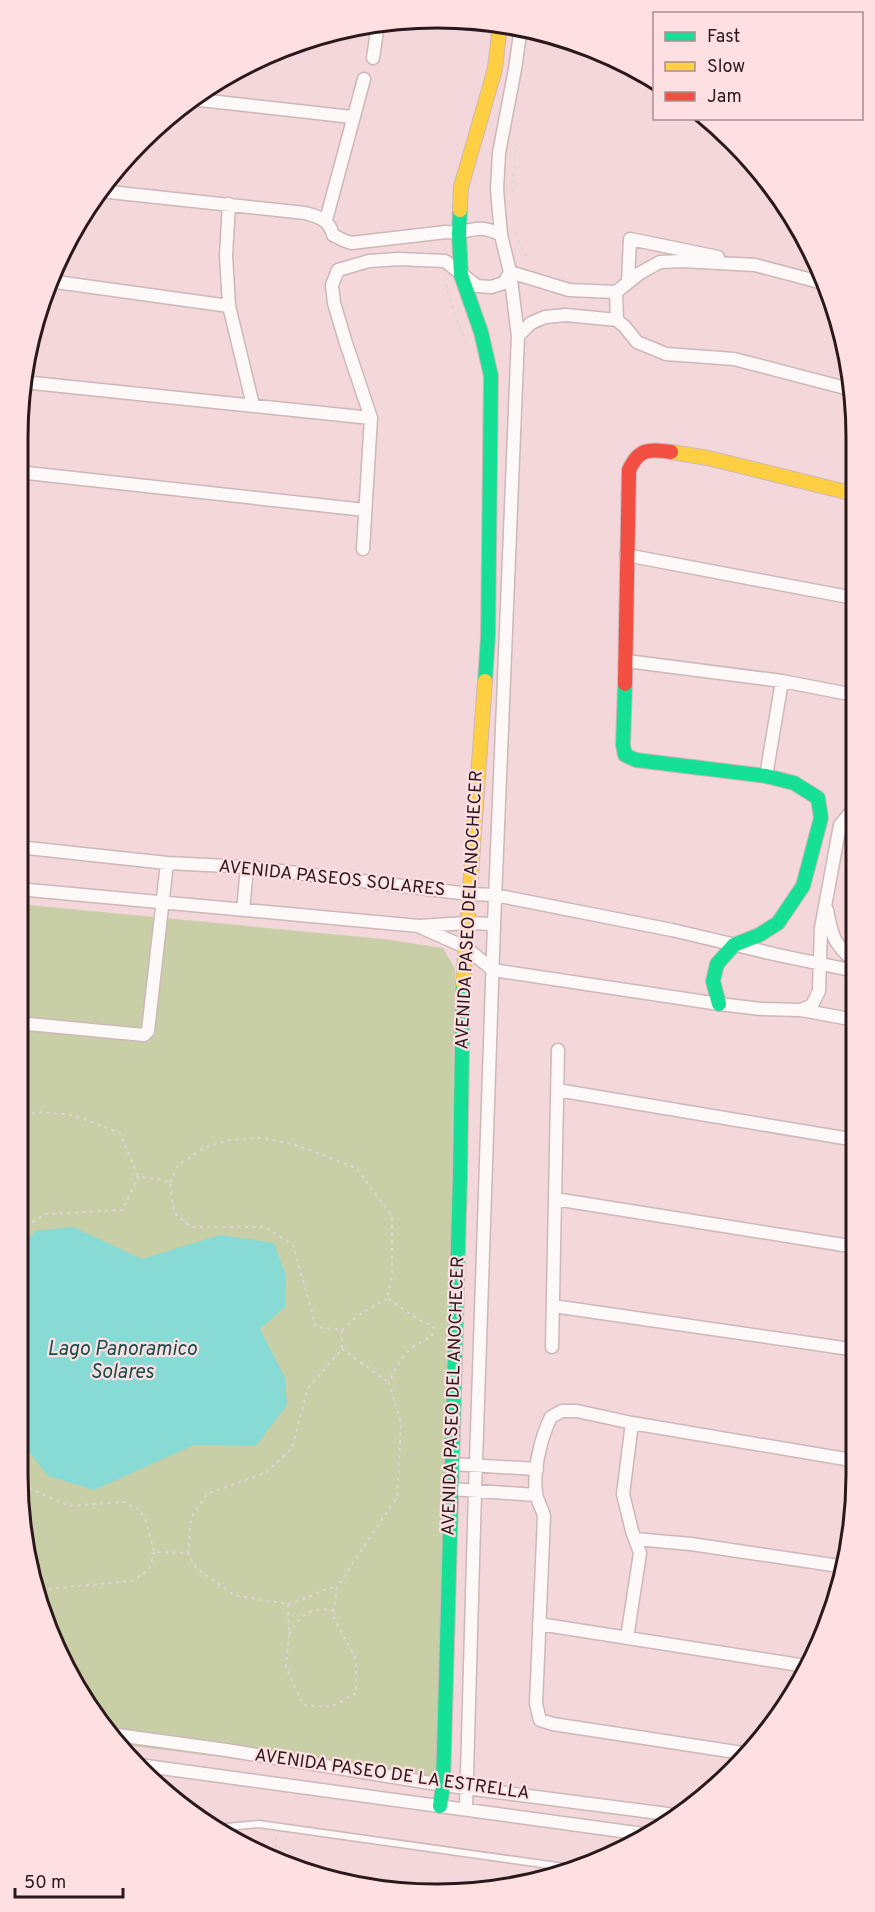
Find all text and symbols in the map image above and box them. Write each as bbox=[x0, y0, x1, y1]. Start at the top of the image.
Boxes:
legend bbox=[653, 12, 863, 120]
text: Fast bbox=[707, 26, 740, 49]
text: Slow bbox=[707, 56, 745, 79]
text: Jam bbox=[707, 86, 742, 109]
street label: AVENIDA PASEO DEL ANOCHECER bbox=[451, 770, 489, 1050]
street label: AVENIDA PASEOS SOLARES bbox=[218, 856, 446, 902]
street label: AVENIDA PASEO DEL ANOCHECER bbox=[438, 1256, 470, 1536]
water label: Lago Panoramico Solares bbox=[47, 1337, 197, 1386]
street label: AVENIDA PASEO DE LA ESTRELLA bbox=[253, 1744, 531, 1806]
scale bar bbox=[15, 1861, 123, 1899]
text: 50 m bbox=[24, 1872, 66, 1895]

